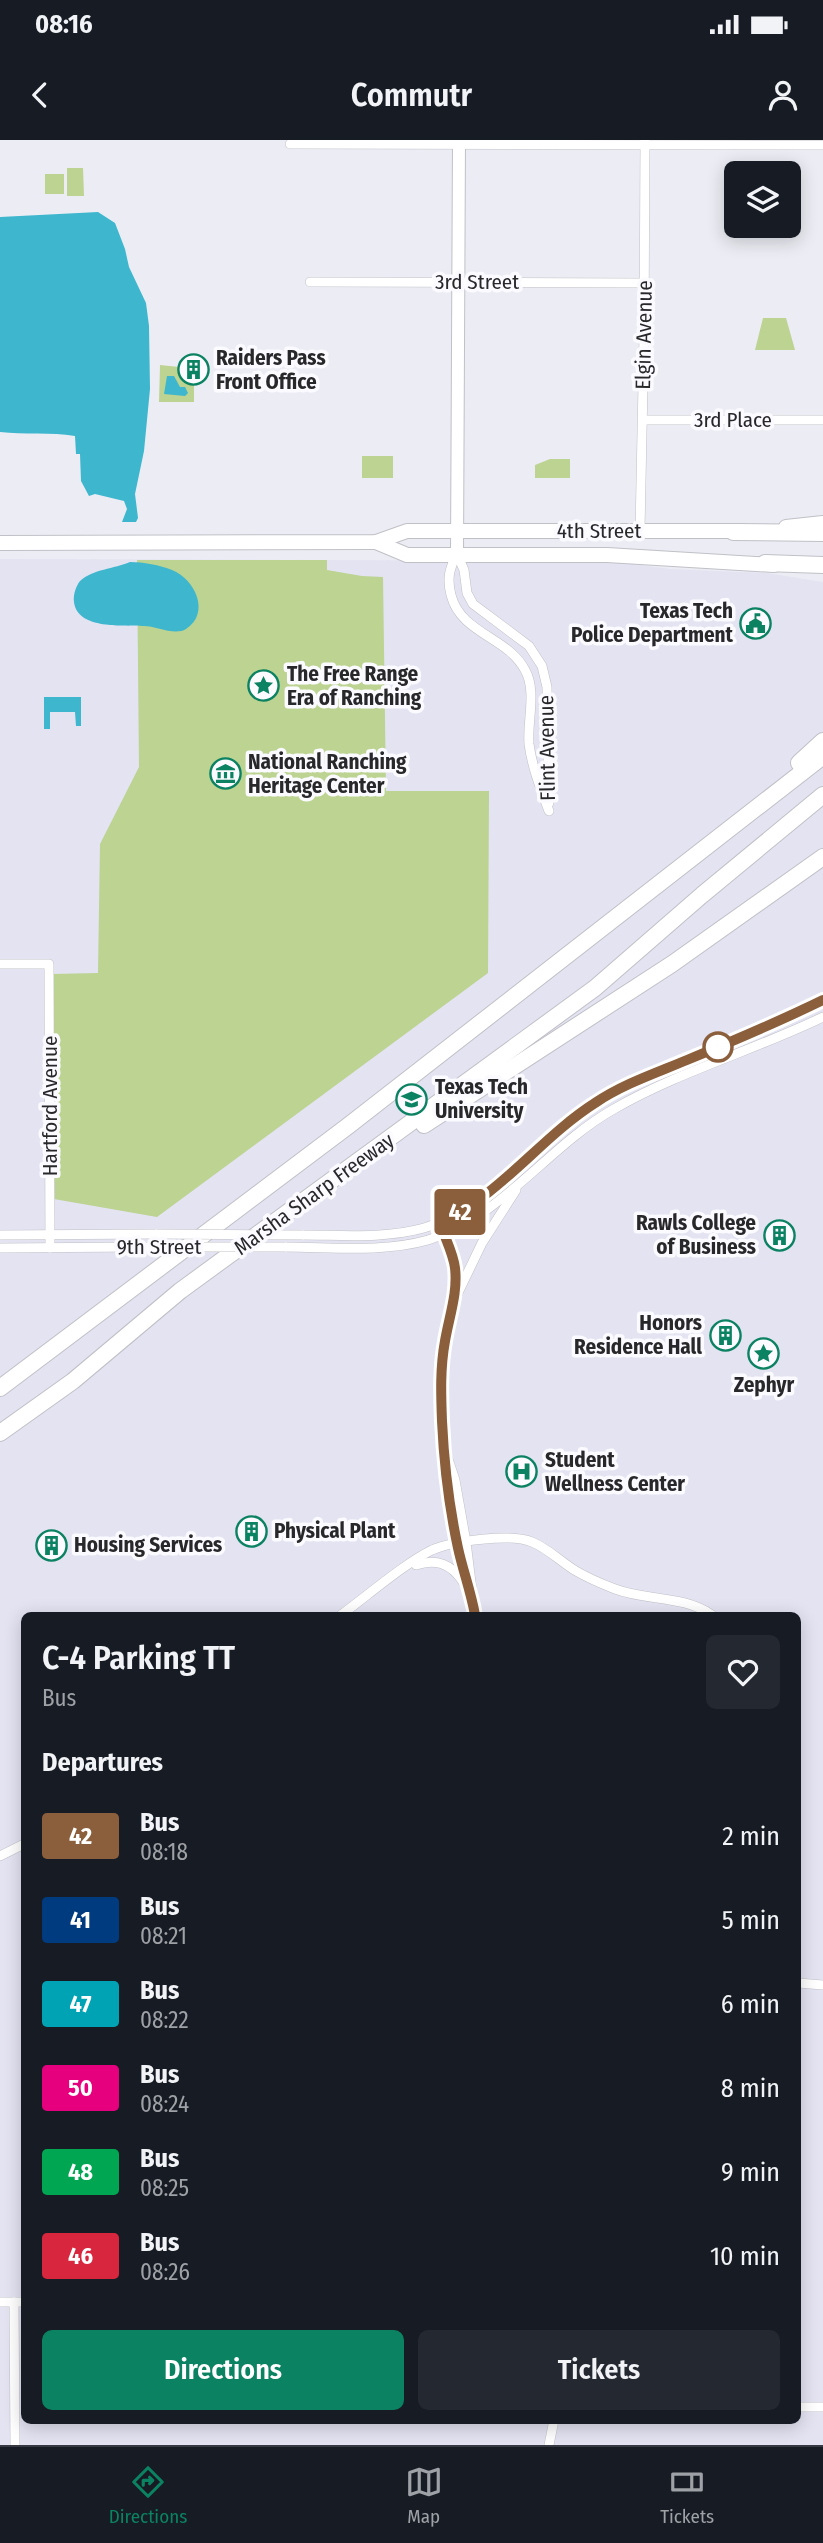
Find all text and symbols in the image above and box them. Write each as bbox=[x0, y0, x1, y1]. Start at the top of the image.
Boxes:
text: 08:16 bbox=[35, 9, 93, 40]
icon: back bbox=[21, 76, 59, 114]
text: Commutr bbox=[351, 76, 472, 114]
icon: person bbox=[764, 76, 802, 114]
map controls bbox=[724, 161, 801, 238]
button: layers bbox=[724, 161, 801, 238]
street label: 3rd Street bbox=[435, 269, 519, 295]
street label: Elgin Avenue bbox=[630, 280, 658, 390]
place label: Raiders Pass Front Office bbox=[216, 345, 326, 395]
building icon: Raiders Pass Front Office bbox=[176, 353, 210, 387]
street label: 3rd Place bbox=[694, 407, 772, 433]
street label: 4th Street bbox=[557, 518, 641, 544]
place label: Texas Tech Police Department bbox=[571, 598, 734, 648]
public building icon: Texas Tech Police Department bbox=[739, 606, 773, 640]
place label: The Free Range Era of Ranching bbox=[287, 661, 422, 711]
place icon: The Free Range Era of Ranching bbox=[247, 669, 281, 703]
street label: Flint Avenue bbox=[533, 695, 561, 801]
place label: National Ranching Heritage Center bbox=[248, 749, 407, 799]
museum icon: National Ranching Heritage Center bbox=[208, 757, 242, 791]
unlabelled marker bbox=[703, 1032, 733, 1062]
street label: Hartford Avenue bbox=[37, 1036, 63, 1176]
place label: Texas Tech University bbox=[435, 1074, 528, 1124]
school or university icon: Texas Tech University bbox=[395, 1082, 429, 1116]
street label: Marsha Sharp Freeway bbox=[229, 1127, 400, 1261]
line badge: 42 bbox=[428, 1189, 491, 1235]
text: 42 bbox=[448, 1198, 472, 1226]
place label: Rawls College of Business bbox=[636, 1210, 756, 1260]
building icon: Rawls College of Business bbox=[762, 1218, 796, 1252]
street label: 9th Street bbox=[117, 1234, 201, 1260]
place label: Honors Residence Hall bbox=[574, 1310, 702, 1360]
building icon: Honors Residence Hall bbox=[708, 1318, 742, 1352]
place icon: Zephyr bbox=[747, 1336, 781, 1370]
place label: Zephyr bbox=[734, 1372, 795, 1398]
place label: Student Wellness Center bbox=[545, 1447, 685, 1497]
hospital icon: Student Wellness Center bbox=[505, 1455, 539, 1489]
building icon: Physical Plant bbox=[234, 1514, 268, 1548]
place label: Physical Plant bbox=[274, 1518, 396, 1544]
building icon: Housing Services bbox=[34, 1528, 68, 1562]
place label: Housing Services bbox=[74, 1532, 222, 1558]
button: heart bbox=[706, 1635, 780, 1709]
text: C-4 Parking TT bbox=[42, 1638, 235, 1678]
text: Bus bbox=[42, 1684, 76, 1712]
text: Departures bbox=[42, 1747, 163, 1778]
text: Bus bbox=[140, 1807, 179, 1838]
text: 2 min bbox=[722, 1821, 780, 1852]
text: 42 bbox=[69, 1822, 92, 1850]
text: 08:18 bbox=[140, 1838, 188, 1866]
text: Bus bbox=[140, 1891, 179, 1922]
text: 5 min bbox=[722, 1905, 780, 1936]
text: 41 bbox=[70, 1906, 91, 1934]
text: 08:21 bbox=[140, 1922, 187, 1950]
text: Bus bbox=[140, 1975, 179, 2006]
text: 6 min bbox=[721, 1989, 780, 2020]
text: 47 bbox=[69, 1990, 92, 2018]
text: 08:22 bbox=[140, 2006, 189, 2034]
text: Bus bbox=[140, 2059, 179, 2090]
text: 8 min bbox=[721, 2073, 780, 2104]
text: 50 bbox=[68, 2074, 93, 2102]
text: 08:24 bbox=[140, 2090, 189, 2118]
text: Bus bbox=[140, 2143, 179, 2174]
text: 9 min bbox=[721, 2157, 780, 2188]
text: 48 bbox=[68, 2158, 93, 2186]
text: 08:25 bbox=[140, 2174, 189, 2202]
text: Bus bbox=[140, 2227, 179, 2258]
text: 10 min bbox=[710, 2241, 780, 2272]
text: 46 bbox=[68, 2242, 93, 2270]
text: 08:26 bbox=[140, 2258, 190, 2286]
button: Directions bbox=[42, 2330, 404, 2410]
button: Tickets bbox=[418, 2330, 780, 2410]
tab: Directions bbox=[109, 2463, 187, 2528]
tab: Map bbox=[405, 2463, 443, 2528]
tab: Tickets bbox=[660, 2463, 714, 2528]

